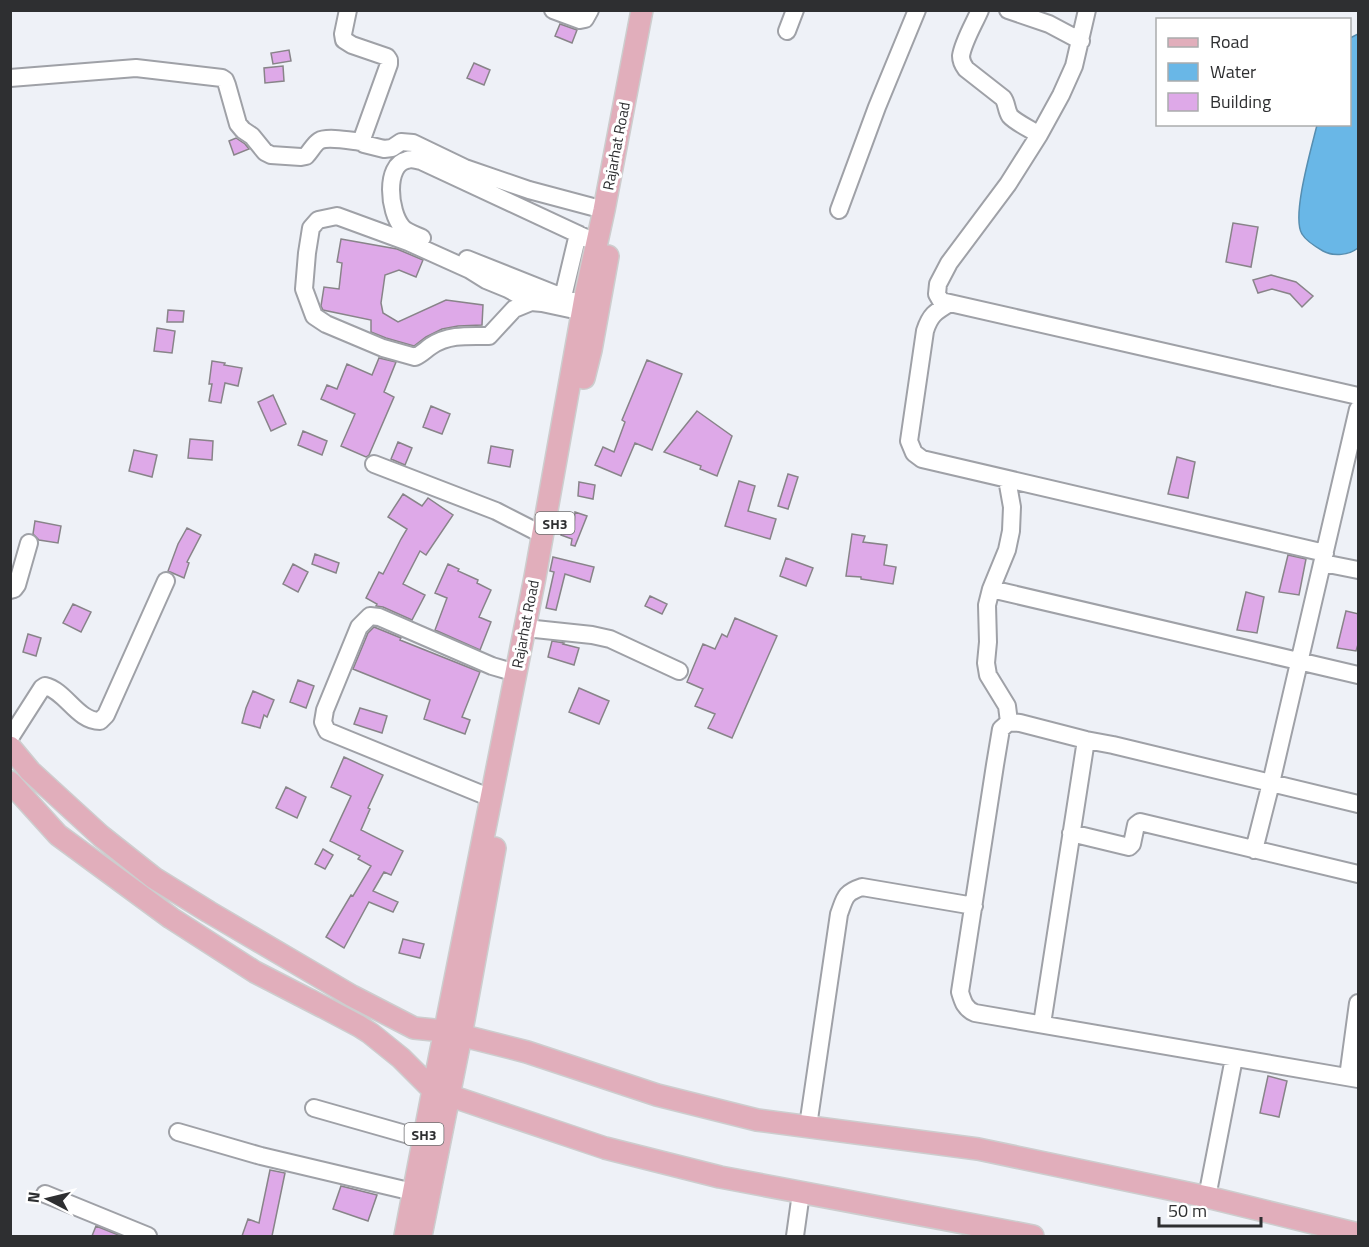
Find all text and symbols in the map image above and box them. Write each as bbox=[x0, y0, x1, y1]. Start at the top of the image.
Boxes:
legend bbox=[1156, 18, 1351, 126]
text: Road bbox=[1210, 28, 1249, 55]
text: Water bbox=[1210, 58, 1256, 85]
text: Building bbox=[1210, 88, 1271, 115]
street label: Rajarhat Road bbox=[596, 100, 636, 192]
road number: SH3 bbox=[536, 512, 574, 534]
street label: Rajarhat Road bbox=[505, 578, 545, 670]
road number: SH3 bbox=[404, 1123, 444, 1145]
north arrow bbox=[18, 1169, 78, 1229]
text: N bbox=[21, 1190, 46, 1204]
scale bar bbox=[1159, 1190, 1261, 1228]
text: 50 m bbox=[1168, 1197, 1207, 1224]

